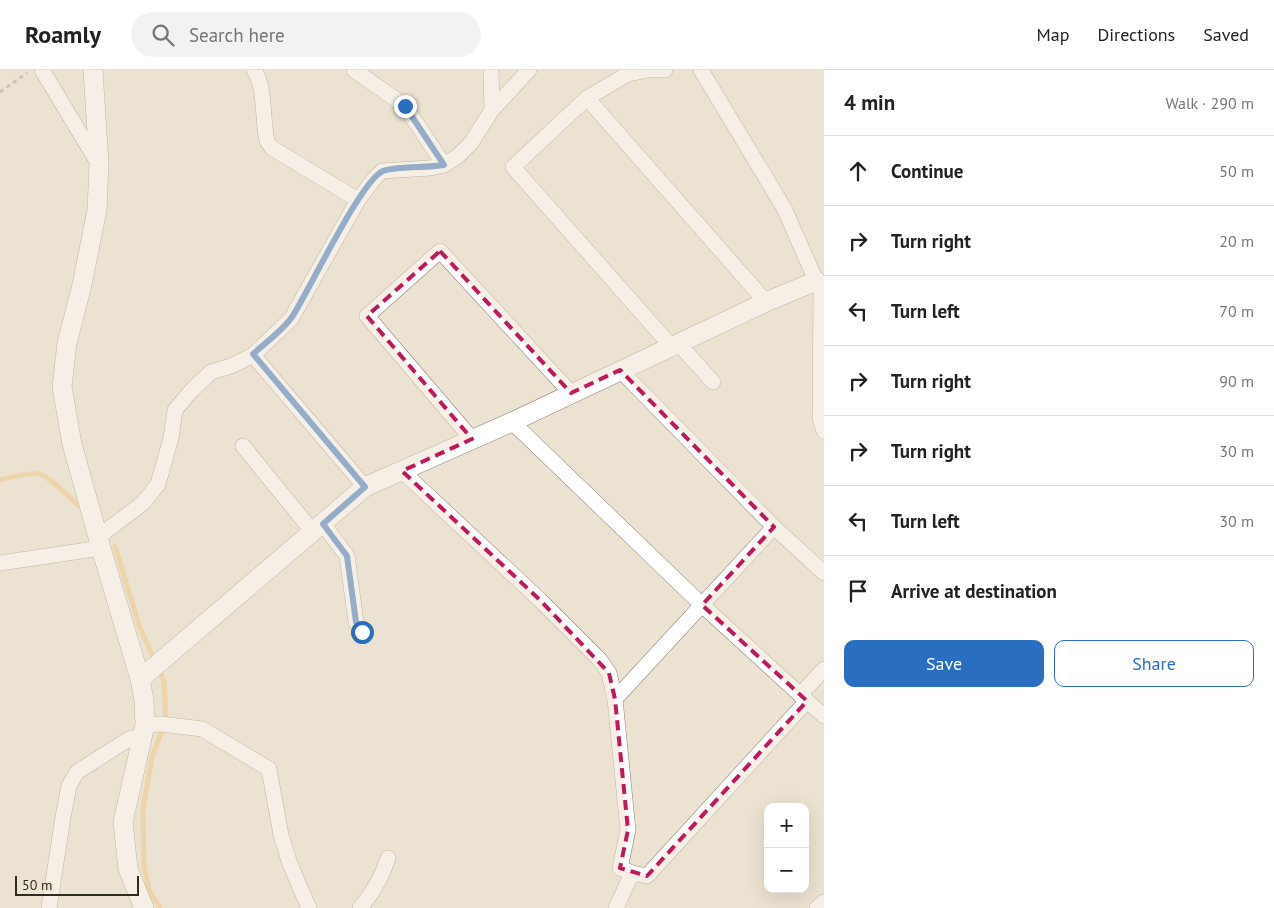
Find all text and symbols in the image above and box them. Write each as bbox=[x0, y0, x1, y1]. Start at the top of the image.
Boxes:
search box bbox=[131, 12, 481, 57]
text: Roamly bbox=[25, 19, 101, 50]
icon: search bbox=[149, 21, 177, 49]
text: Search here bbox=[189, 23, 285, 47]
text: Map bbox=[1037, 23, 1069, 46]
text: Directions bbox=[1097, 23, 1175, 46]
text: Saved bbox=[1203, 23, 1249, 46]
text: 4 min bbox=[844, 89, 895, 116]
text: Walk · 290 m bbox=[1165, 93, 1254, 113]
route end bbox=[394, 95, 417, 118]
icon: ahead bbox=[844, 157, 872, 185]
text: Continue bbox=[891, 159, 963, 183]
text: 50 m bbox=[1219, 161, 1254, 181]
icon: right bbox=[844, 227, 872, 255]
text: Turn right bbox=[891, 229, 971, 253]
text: 20 m bbox=[1219, 231, 1254, 251]
icon: left bbox=[844, 297, 872, 325]
text: Turn left bbox=[891, 299, 960, 323]
text: 70 m bbox=[1219, 301, 1254, 321]
icon: right bbox=[844, 367, 872, 395]
text: Turn right bbox=[891, 369, 971, 393]
text: 90 m bbox=[1219, 371, 1254, 391]
icon: right bbox=[844, 437, 872, 465]
text: Turn right bbox=[891, 439, 971, 463]
text: 30 m bbox=[1219, 441, 1254, 461]
icon: left bbox=[844, 507, 872, 535]
text: Turn left bbox=[891, 509, 960, 533]
text: 30 m bbox=[1219, 511, 1254, 531]
icon: arrive bbox=[844, 577, 872, 605]
text: Arrive at destination bbox=[891, 579, 1057, 603]
route start bbox=[351, 621, 374, 644]
button: Save bbox=[844, 640, 1044, 687]
button: Share bbox=[1054, 640, 1254, 687]
map controls bbox=[764, 803, 809, 893]
button: + bbox=[764, 803, 809, 848]
button: − bbox=[764, 848, 809, 893]
scale bar bbox=[15, 873, 139, 896]
text: 50 m bbox=[22, 876, 52, 894]

